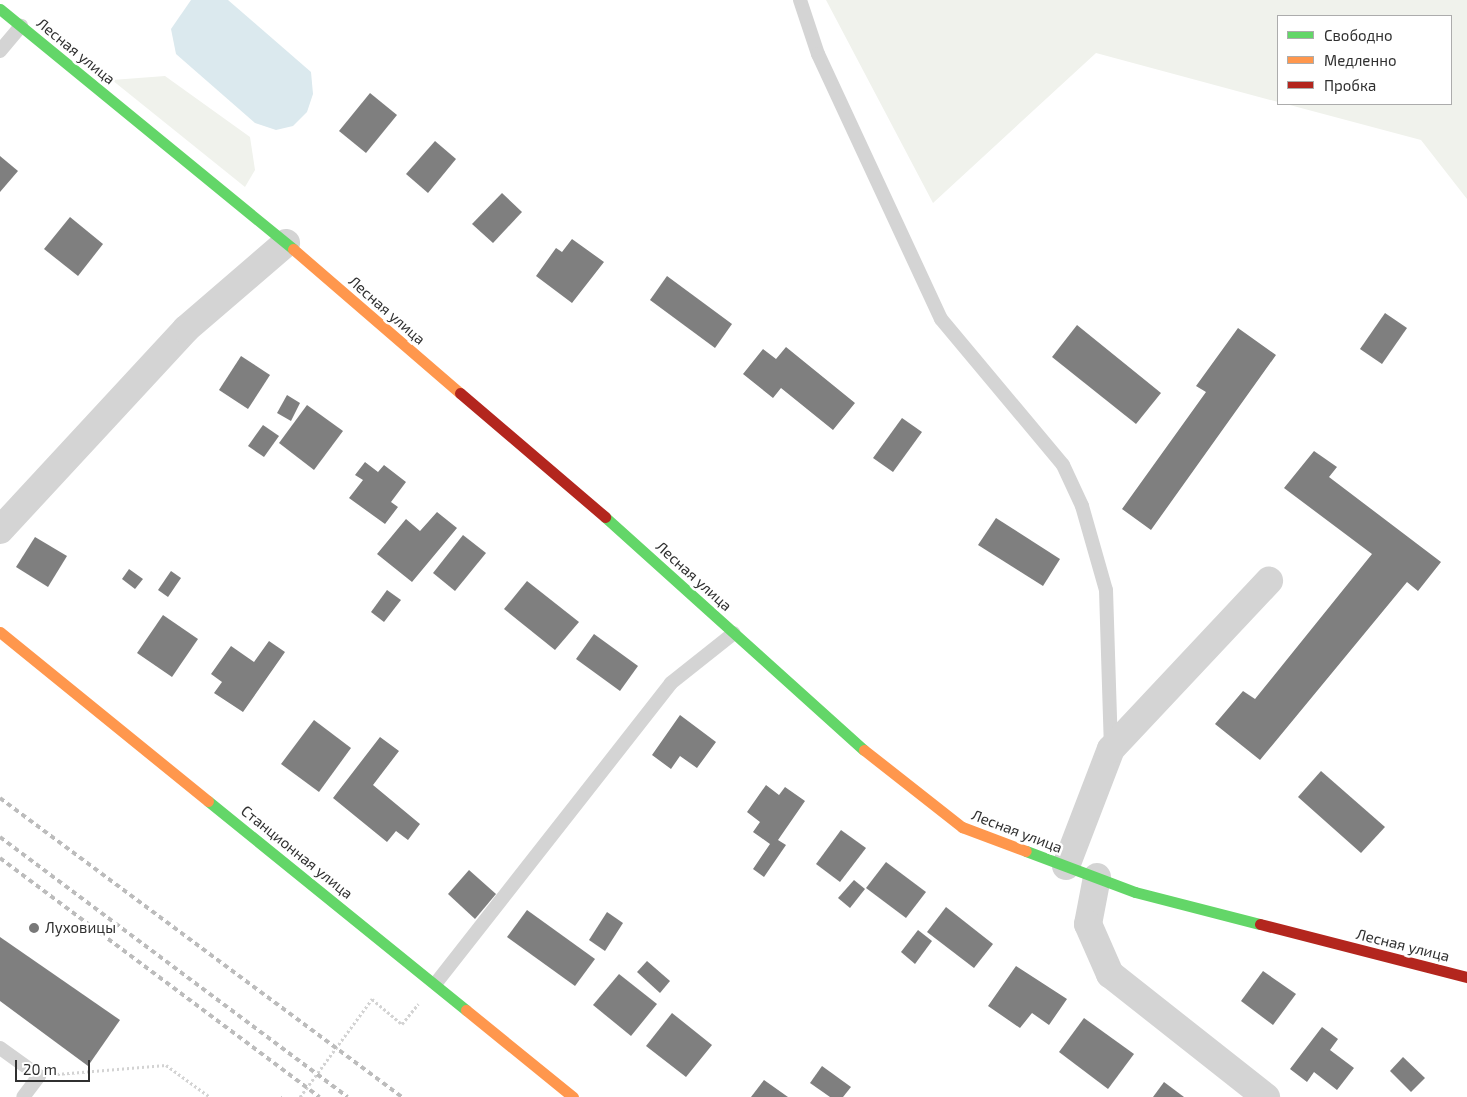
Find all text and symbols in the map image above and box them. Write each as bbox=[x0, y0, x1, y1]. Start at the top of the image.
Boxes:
street label: Лесная улица bbox=[33, 14, 119, 88]
legend bbox=[1277, 15, 1452, 105]
text: Свободно bbox=[1324, 26, 1393, 44]
text: Медленно bbox=[1324, 51, 1397, 69]
text: Пробка bbox=[1324, 76, 1376, 94]
street label: Лесная улица bbox=[345, 272, 429, 348]
street label: Лесная улица bbox=[652, 537, 736, 615]
street label: Станционная улица bbox=[238, 801, 356, 903]
street label: Лесная улица bbox=[969, 805, 1065, 857]
place label: Луховицы bbox=[45, 919, 116, 937]
marker: Луховицы bbox=[27, 921, 41, 935]
street label: Лесная улица bbox=[1354, 925, 1452, 965]
scale bar bbox=[18, 1050, 92, 1082]
text: 20 m bbox=[23, 1060, 57, 1078]

